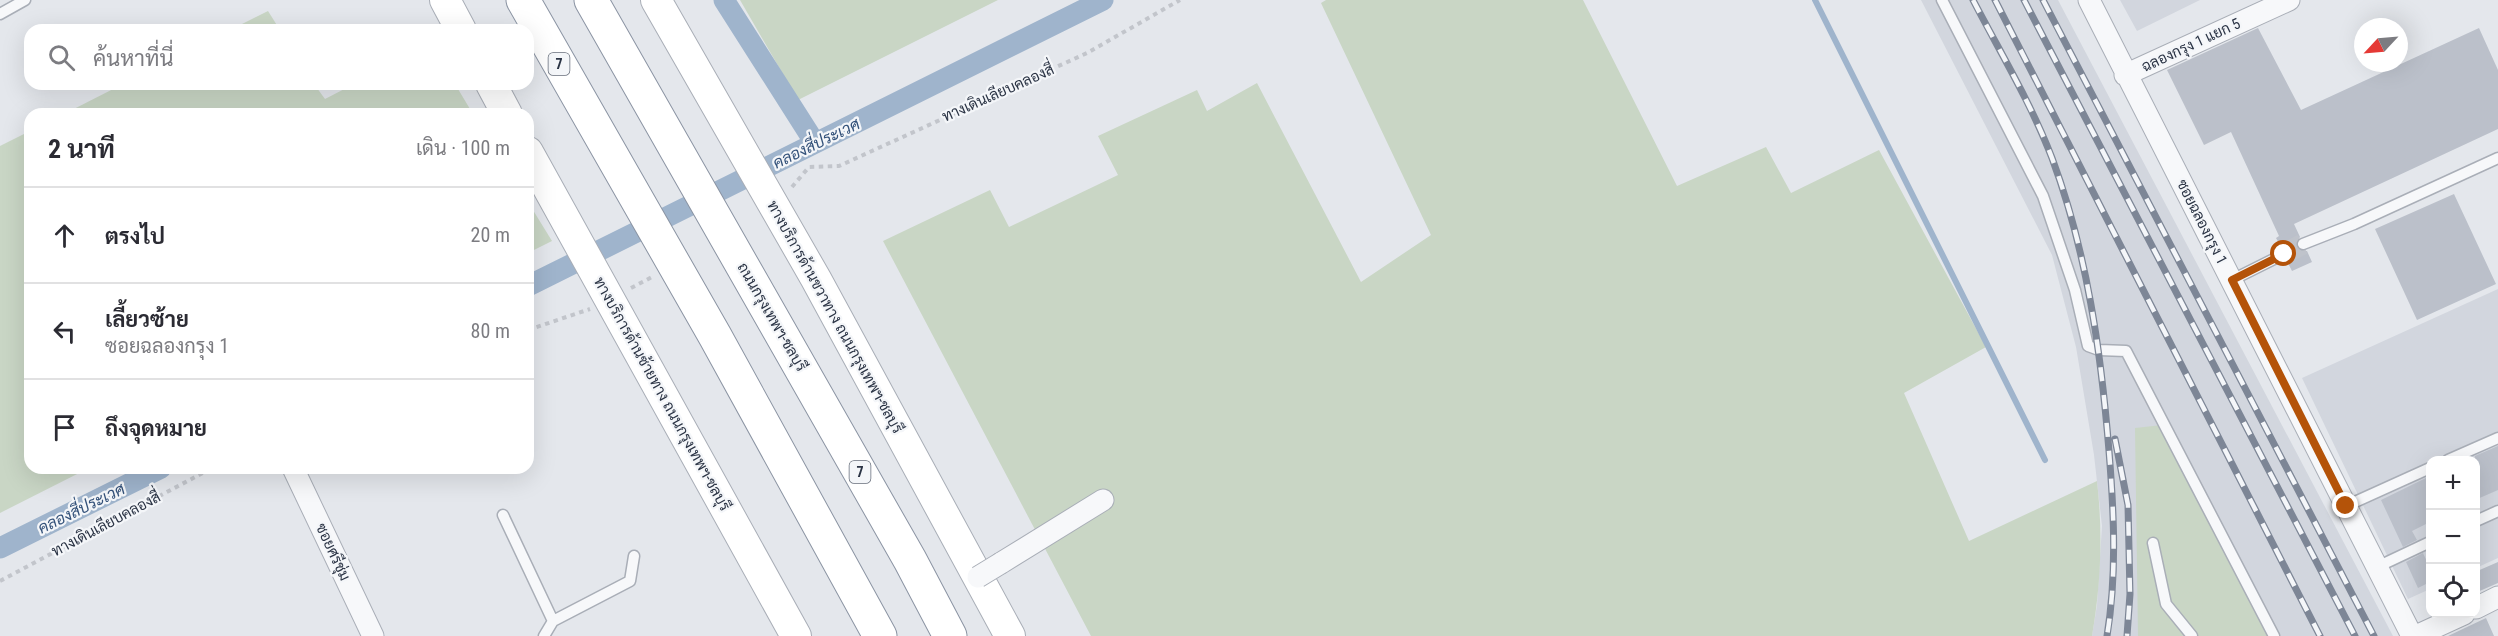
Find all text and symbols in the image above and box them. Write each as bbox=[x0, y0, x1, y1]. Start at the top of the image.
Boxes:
street label: ฉลองกรุง 1 แยก 5 bbox=[2139, 14, 2244, 78]
north arrow bbox=[2354, 18, 2408, 72]
search box bbox=[24, 24, 534, 90]
icon: search bbox=[45, 41, 78, 74]
text: ค้นหาที่นี่ bbox=[93, 46, 173, 71]
road number: 7 bbox=[548, 53, 570, 75]
street label: ทางเดินเลียบคลองสี่ bbox=[937, 55, 1057, 126]
water label: คลองสี่ประเวศ bbox=[767, 110, 863, 173]
text: 2 นาที bbox=[48, 134, 115, 164]
text: เดิน · 100 m bbox=[416, 136, 510, 160]
street label: ซอยฉลองกรุง 1 bbox=[2171, 176, 2231, 268]
street label: ทางบริการด้านขวาทาง ถนนกรุงเทพฯ-ชลบุรี bbox=[762, 197, 908, 438]
icon: ahead bbox=[48, 219, 81, 252]
text: 20 m bbox=[471, 223, 510, 247]
text: ตรงไป bbox=[105, 224, 165, 249]
route start bbox=[2270, 240, 2296, 266]
street label: ถนนกรุงเทพฯ-ชลบุรี bbox=[732, 259, 811, 376]
street label: ทางบริการด้านซ้ายทาง ถนนกรุงเทพฯ-ชลบุรี bbox=[588, 273, 735, 515]
text: เลี้ยวซ้าย bbox=[105, 307, 189, 332]
icon: left bbox=[48, 315, 81, 348]
text: 80 m bbox=[471, 319, 510, 343]
text: ซอยฉลองกรุง 1 bbox=[105, 334, 229, 358]
icon: arrive bbox=[48, 411, 81, 444]
text: ถึงจุดหมาย bbox=[105, 416, 207, 441]
map controls bbox=[2426, 456, 2480, 618]
button: + bbox=[2426, 456, 2480, 510]
road number: 7 bbox=[850, 461, 870, 483]
water label: คลองสี่ประเวศ bbox=[32, 475, 128, 538]
street label: ทางเดินเลียบคลองสี่ bbox=[46, 482, 164, 560]
route end bbox=[2332, 492, 2358, 518]
button: − bbox=[2426, 510, 2480, 564]
street label: ซอยศรีชุ่ม bbox=[310, 520, 355, 584]
button: locate bbox=[2426, 564, 2480, 618]

